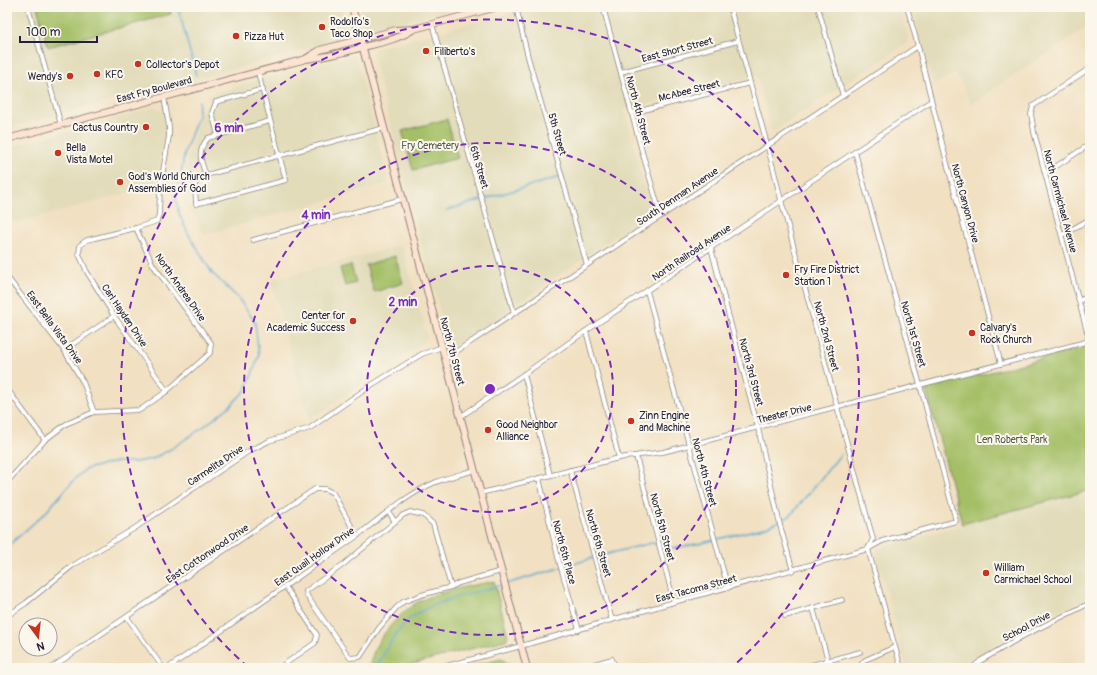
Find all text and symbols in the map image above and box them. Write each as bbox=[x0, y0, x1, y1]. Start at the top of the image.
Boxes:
place label: Rodolfo's Taco Shop bbox=[330, 16, 373, 40]
scale bar bbox=[20, 18, 97, 44]
marker: Rodolfo's Taco Shop bbox=[317, 22, 327, 32]
text: 100 m bbox=[26, 25, 61, 40]
marker: Pizza Hut bbox=[231, 31, 241, 41]
place label: Pizza Hut bbox=[244, 31, 285, 43]
street label: East Short Street bbox=[640, 34, 715, 65]
marker: Filiberto's bbox=[421, 46, 431, 56]
place label: Filiberto's bbox=[434, 46, 476, 58]
marker: Collector's Depot bbox=[133, 59, 143, 69]
place label: Collector's Depot bbox=[146, 59, 220, 71]
marker: KFC bbox=[92, 69, 102, 79]
place label: KFC bbox=[105, 69, 123, 81]
place label: Wendy's bbox=[28, 71, 63, 83]
marker: Wendy's bbox=[65, 71, 75, 81]
street label: East Fry Boulevard bbox=[115, 74, 193, 106]
street label: North 4th Street bbox=[623, 75, 653, 147]
street label: McAbee Street bbox=[657, 77, 722, 104]
street label: 5th Street bbox=[545, 112, 569, 158]
text: 6 min bbox=[214, 121, 244, 136]
place label: Cactus Country bbox=[72, 122, 139, 134]
marker: Cactus Country bbox=[141, 122, 151, 132]
park label: Fry Cemetery bbox=[401, 140, 460, 152]
place label: Bella Vista Motel bbox=[66, 142, 113, 166]
street label: 6th Street bbox=[467, 145, 491, 191]
marker: Bella Vista Motel bbox=[53, 148, 63, 158]
street label: North Carmichael Avenue bbox=[1040, 148, 1080, 254]
street label: North Canyon Drive bbox=[949, 162, 981, 244]
street label: South Denman Avenue bbox=[635, 165, 721, 229]
place label: God's World Church Assemblies of God bbox=[128, 171, 210, 195]
marker: God's World Church Assemblies of God bbox=[115, 177, 125, 187]
text: 4 min bbox=[300, 208, 331, 223]
street label: North Railroad Avenue bbox=[650, 222, 733, 284]
street label: North Andrea Drive bbox=[152, 251, 208, 324]
place label: Fry Fire District Station 1 bbox=[794, 264, 860, 288]
marker: Fry Fire District Station 1 bbox=[781, 270, 791, 280]
street label: Carl Hayden Drive bbox=[99, 282, 150, 349]
street label: East Bella Vista Drive bbox=[24, 289, 85, 366]
text: 2 min bbox=[389, 295, 418, 310]
street label: North 2nd Street bbox=[811, 300, 841, 374]
street label: North 1st Street bbox=[898, 300, 928, 370]
place label: Center for Academic Success bbox=[266, 310, 346, 334]
marker: Center for Academic Success bbox=[348, 316, 358, 326]
street label: North 7th Street bbox=[437, 316, 467, 388]
place label: Calvary's Rock Church bbox=[980, 322, 1032, 346]
marker: Calvary's Rock Church bbox=[967, 328, 977, 338]
street label: North 3rd Street bbox=[736, 337, 766, 408]
centre of rings bbox=[483, 382, 497, 396]
street label: Theater Drive bbox=[756, 401, 813, 427]
place label: Zinn Engine and Machine bbox=[639, 410, 690, 434]
marker: Zinn Engine and Machine bbox=[626, 416, 636, 426]
place label: Good Neighbor Alliance bbox=[496, 419, 558, 443]
marker: Good Neighbor Alliance bbox=[483, 425, 493, 435]
park label: Len Roberts Park bbox=[977, 434, 1048, 446]
street label: North 4th Street bbox=[689, 437, 719, 509]
street label: Carmelita Drive bbox=[185, 443, 246, 489]
street label: North 5th Street bbox=[647, 492, 677, 564]
street label: North 6th Street bbox=[583, 508, 614, 580]
street label: North 6th Place bbox=[550, 519, 578, 586]
street label: East Cottonwood Drive bbox=[164, 522, 251, 586]
street label: East Quail Hollow Drive bbox=[272, 525, 357, 589]
place label: William Carmichael School bbox=[994, 562, 1072, 586]
marker: William Carmichael School bbox=[981, 568, 991, 578]
street label: East Tacoma Street bbox=[655, 572, 739, 606]
street label: School Drive bbox=[1001, 609, 1052, 644]
north arrow bbox=[18, 617, 58, 657]
text: N bbox=[35, 639, 46, 654]

